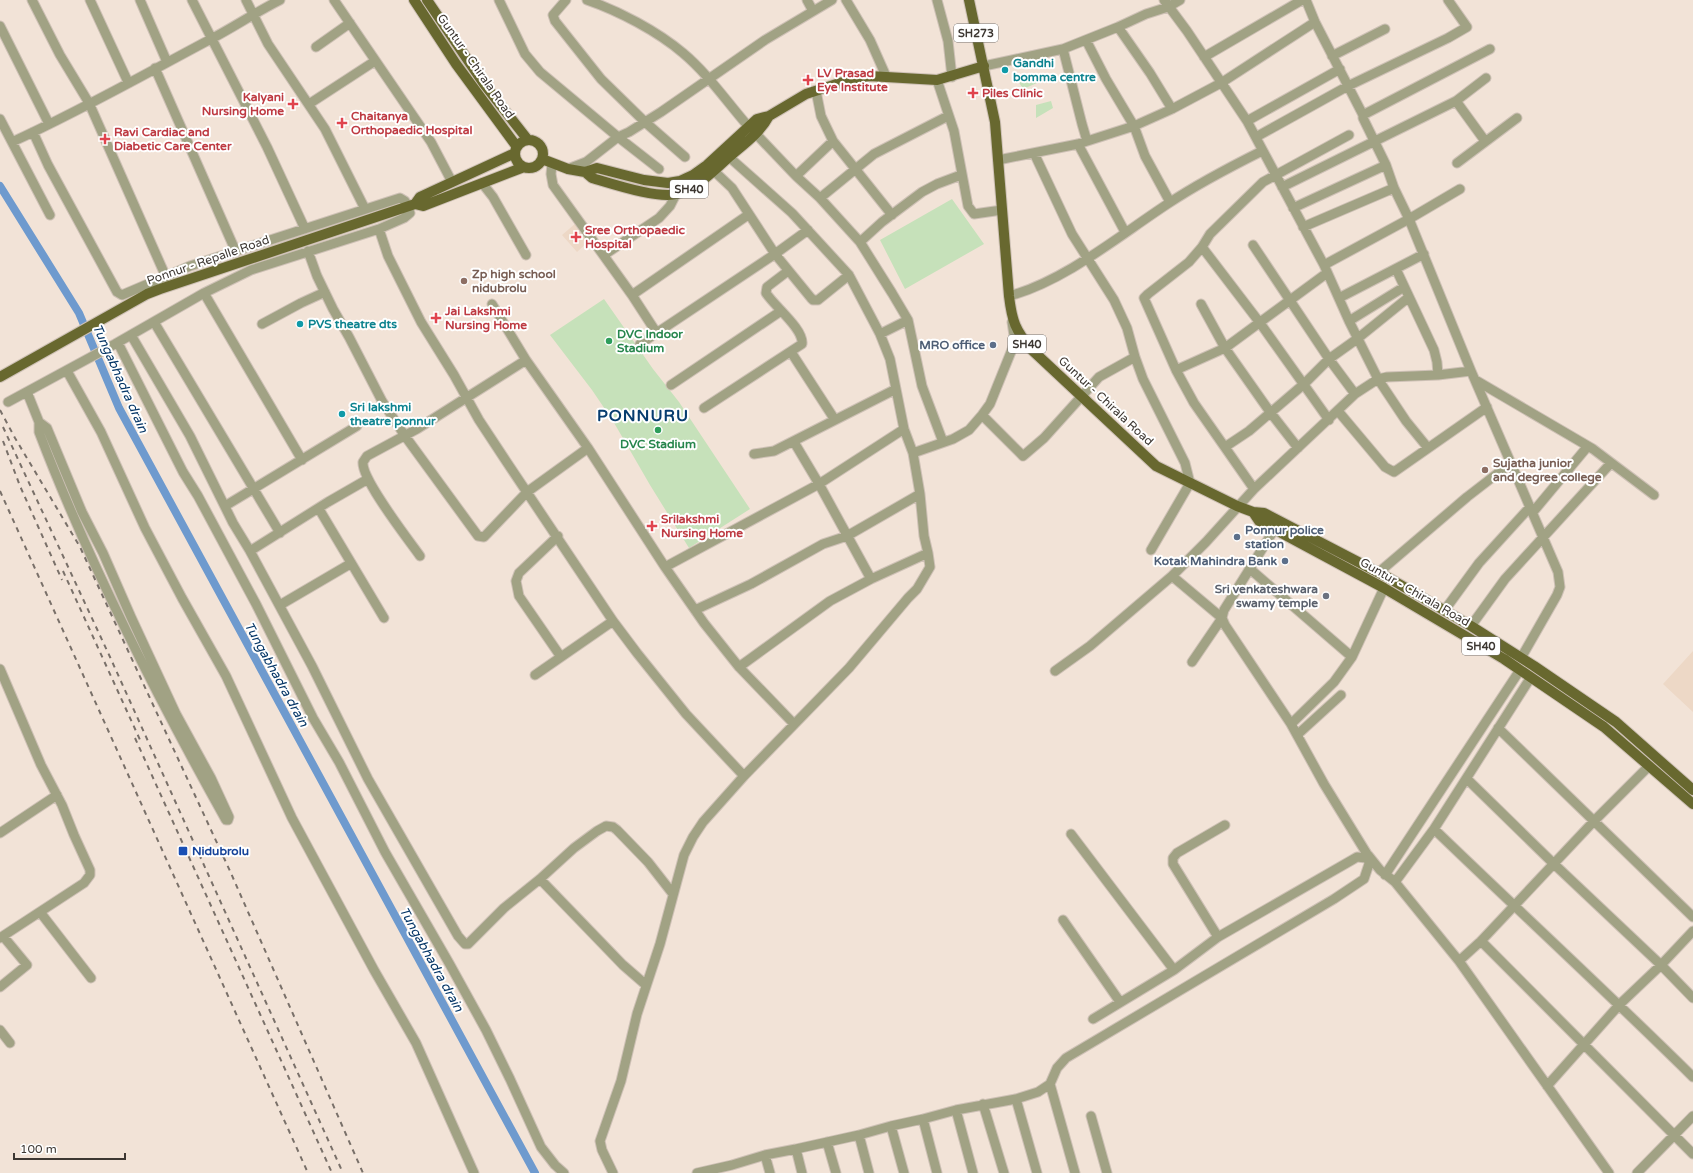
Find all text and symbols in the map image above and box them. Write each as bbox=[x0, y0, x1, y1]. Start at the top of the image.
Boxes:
street label: Guntur - Chirala Road bbox=[435, 11, 517, 121]
road number: SH273 bbox=[954, 24, 998, 42]
place label: Gandhi bomma centre bbox=[1013, 56, 1096, 84]
marker: Gandhi bomma centre bbox=[1000, 65, 1010, 75]
place label: LV Prasad Eye Institute bbox=[817, 66, 888, 95]
marker: LV Prasad Eye Institute bbox=[802, 74, 814, 86]
place label: Piles Clinic bbox=[982, 86, 1043, 100]
marker: Piles Clinic bbox=[967, 87, 979, 99]
place label: Kalyani Nursing Home bbox=[202, 90, 284, 119]
marker: Kalyani Nursing Home bbox=[287, 98, 299, 110]
place label: Chaitanya Orthopaedic Hospital bbox=[351, 109, 472, 138]
marker: Chaitanya Orthopaedic Hospital bbox=[336, 117, 348, 129]
place label: Ravi Cardiac and Diabetic Care Center bbox=[114, 125, 232, 153]
marker: Ravi Cardiac and Diabetic Care Center bbox=[99, 133, 111, 145]
road number: SH40 bbox=[670, 180, 708, 198]
place label: Sree Orthopaedic Hospital bbox=[585, 223, 686, 252]
marker: Sree Orthopaedic Hospital bbox=[570, 231, 582, 243]
street label: Ponnur - Repalle Road bbox=[145, 232, 271, 288]
place label: Zp high school nidubrolu bbox=[472, 267, 556, 295]
marker: Zp high school nidubrolu bbox=[459, 276, 469, 286]
place label: Jai Lakshmi Nursing Home bbox=[444, 304, 527, 333]
marker: Jai Lakshmi Nursing Home bbox=[430, 312, 442, 324]
place label: PVS theatre dts bbox=[308, 317, 397, 331]
marker: PVS theatre dts bbox=[295, 319, 305, 329]
water label: Tungabhadra drain bbox=[89, 322, 152, 436]
place label: DVC Indoor Stadium bbox=[617, 327, 683, 355]
road number: SH40 bbox=[1008, 335, 1046, 353]
marker: DVC Indoor Stadium bbox=[604, 336, 614, 346]
place label: MRO office bbox=[919, 338, 985, 352]
marker: MRO office bbox=[988, 340, 998, 350]
street label: Guntur - Chirala Road bbox=[1056, 354, 1156, 448]
place label: Sri lakshmi theatre ponnur bbox=[349, 400, 436, 429]
district label: PONNURU bbox=[597, 406, 689, 426]
marker: Sri lakshmi theatre ponnur bbox=[337, 409, 347, 419]
marker: DVC Stadium bbox=[653, 425, 663, 435]
place label: DVC Stadium bbox=[620, 437, 696, 451]
place label: Sujatha junior and degree college bbox=[1493, 456, 1602, 485]
marker: Sujatha junior and degree college bbox=[1480, 465, 1490, 475]
place label: Srilakshmi Nursing Home bbox=[661, 512, 743, 541]
marker: Srilakshmi Nursing Home bbox=[646, 520, 658, 532]
place label: Ponnur police station bbox=[1245, 523, 1324, 551]
marker: Ponnur police station bbox=[1232, 532, 1242, 542]
place label: Kotak Mahindra Bank bbox=[1154, 554, 1277, 568]
street label: Guntur - Chirala Road bbox=[1358, 555, 1472, 629]
marker: Kotak Mahindra Bank bbox=[1280, 556, 1290, 566]
place label: Sri venkateshwara swamy temple bbox=[1215, 582, 1318, 611]
marker: Sri venkateshwara swamy temple bbox=[1321, 591, 1331, 601]
water label: Tungabhadra drain bbox=[241, 619, 312, 731]
road number: SH40 bbox=[1462, 637, 1500, 655]
place label: Nidubrolu bbox=[192, 844, 249, 858]
marker: Nidubrolu bbox=[177, 845, 189, 857]
water label: Tungabhadra drain bbox=[396, 904, 467, 1016]
scale bar bbox=[14, 1135, 125, 1161]
text: 100 m bbox=[20, 1142, 57, 1156]

